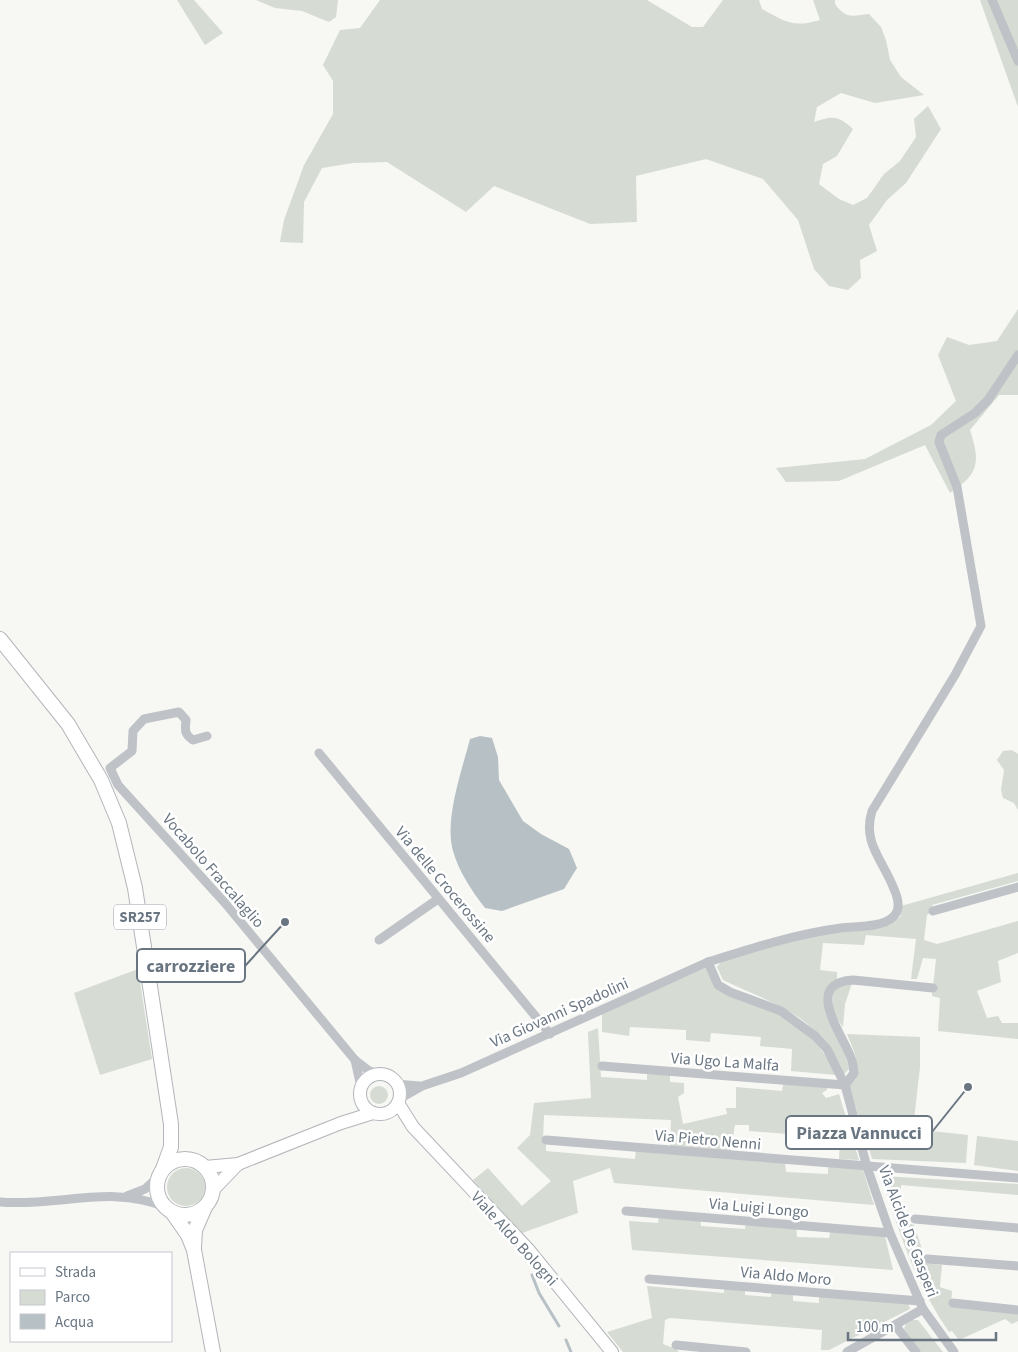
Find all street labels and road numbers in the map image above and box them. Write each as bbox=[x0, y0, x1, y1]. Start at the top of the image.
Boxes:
street label: Vocabolo Fraccalaglio bbox=[157, 809, 269, 933]
street label: Via delle Crocerossine bbox=[390, 822, 501, 948]
road number: SR257 bbox=[114, 904, 166, 930]
street label: Via Giovanni Spadolini bbox=[487, 973, 632, 1053]
street label: Via Ugo La Malfa bbox=[670, 1047, 780, 1077]
street label: Via Pietro Nenni bbox=[654, 1124, 762, 1156]
street label: Via Alcide De Gasperi bbox=[873, 1162, 943, 1300]
street label: Viale Aldo Bologni bbox=[466, 1187, 563, 1291]
street label: Via Luigi Longo bbox=[708, 1193, 810, 1223]
street label: Via Aldo Moro bbox=[739, 1261, 832, 1291]

